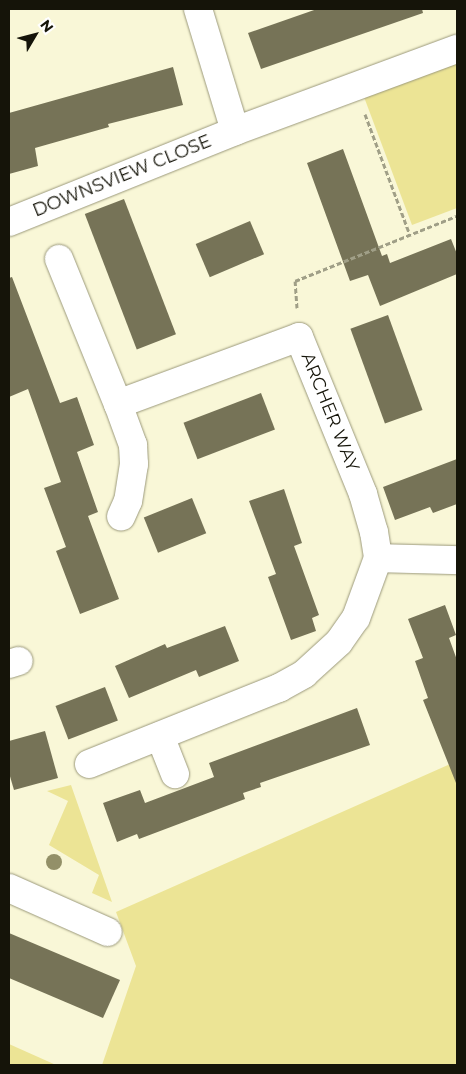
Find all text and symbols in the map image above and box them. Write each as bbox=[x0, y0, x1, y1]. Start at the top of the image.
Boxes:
north arrow bbox=[10, 10, 60, 60]
text: N bbox=[36, 16, 58, 36]
street label: DOWNSVIEW CLOSE bbox=[30, 130, 214, 222]
street label: ARCHER WAY bbox=[296, 350, 364, 474]

